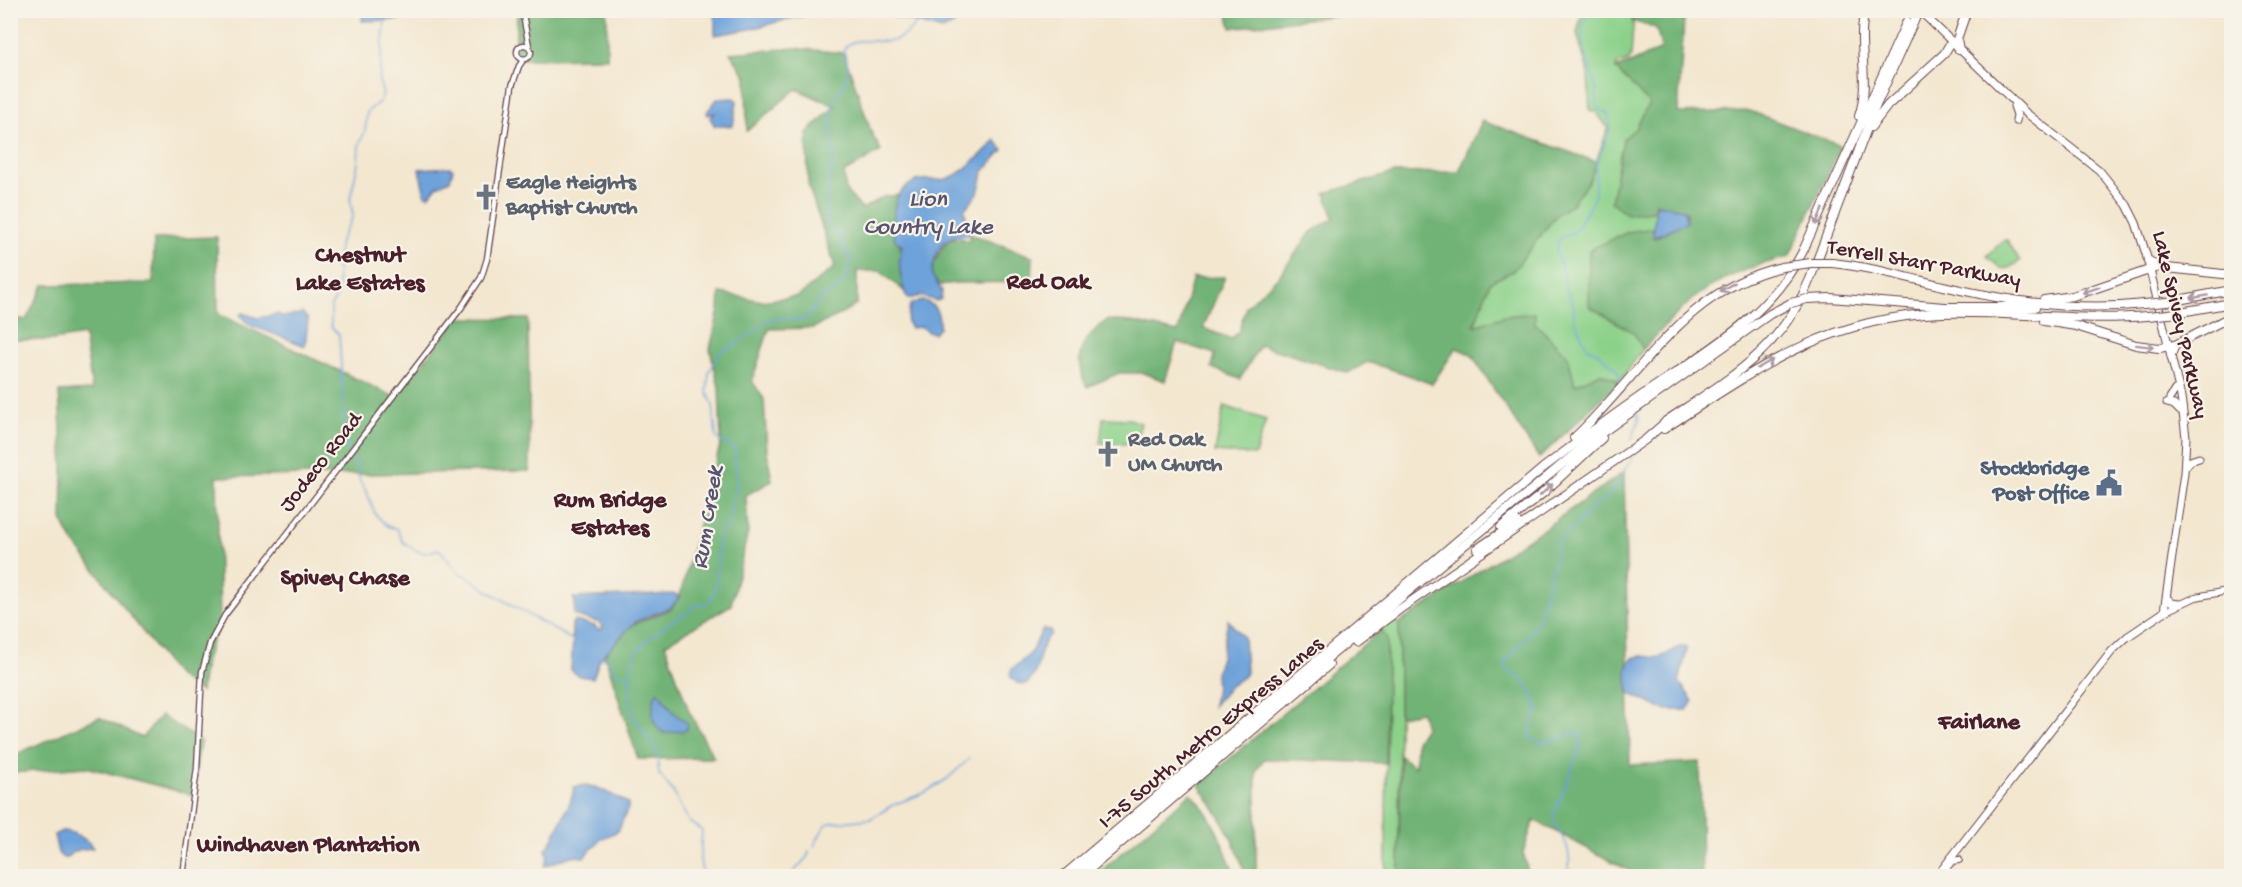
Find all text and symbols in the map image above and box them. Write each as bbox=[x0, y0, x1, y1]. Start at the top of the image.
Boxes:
place label: Eagle Heights Baptist Church bbox=[505, 171, 638, 222]
church icon: Eagle Heights Baptist Church bbox=[471, 182, 501, 212]
water label: Lion Country Lake bbox=[863, 186, 994, 243]
one-way arrow bbox=[1812, 207, 1824, 225]
street label: Lake Spivey Parkway bbox=[2145, 229, 2213, 421]
street label: Terrell Starr Parkway bbox=[1823, 235, 2023, 295]
district label: Chestnut Lake Estates bbox=[296, 242, 426, 299]
district label: Red Oak bbox=[1005, 269, 1093, 298]
one-way arrow bbox=[1719, 281, 1736, 293]
one-way arrow bbox=[2082, 286, 2101, 297]
one-way arrow bbox=[2190, 292, 2210, 303]
one-way arrow bbox=[2135, 341, 2155, 352]
one-way arrow bbox=[1756, 357, 1773, 369]
street label: Jodeco Road bbox=[275, 406, 370, 518]
place label: Red Oak UM Church bbox=[1127, 428, 1223, 479]
church icon: Red Oak UM Church bbox=[1093, 439, 1123, 469]
place label: Stockbridge Post Office bbox=[1980, 457, 2090, 508]
water label: Rum Creek bbox=[687, 462, 732, 571]
public building icon: Stockbridge Post Office bbox=[2094, 468, 2124, 498]
one-way arrow bbox=[1538, 483, 1553, 497]
district label: Rum Bridge Estates bbox=[553, 487, 668, 544]
district label: Spivey Chase bbox=[280, 565, 411, 594]
street label: I-75 South Metro Express Lanes bbox=[1094, 632, 1330, 836]
district label: Fairlane bbox=[1937, 709, 2021, 738]
district label: Windhaven Plantation bbox=[196, 832, 420, 861]

